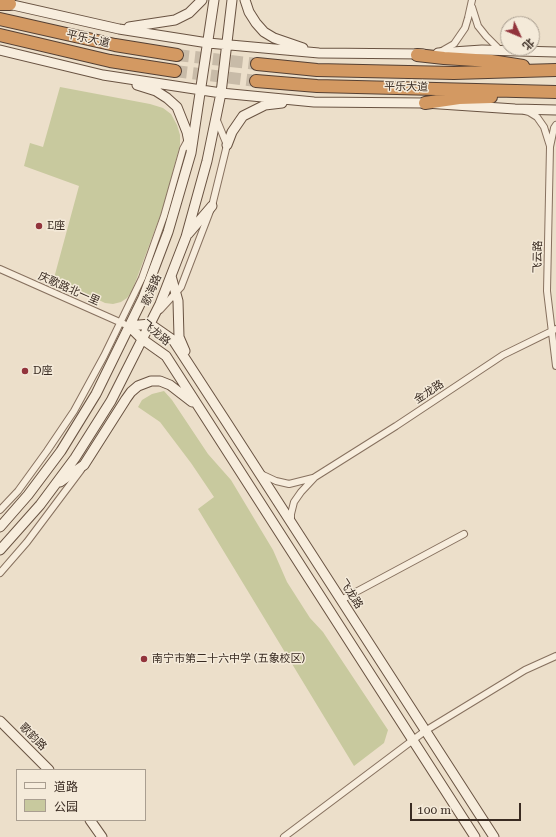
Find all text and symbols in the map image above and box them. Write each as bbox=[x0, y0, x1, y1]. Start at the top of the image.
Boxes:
north arrow bbox=[500, 16, 540, 56]
street label: 平乐大道 bbox=[65, 28, 111, 50]
text: 北 bbox=[520, 36, 537, 52]
street label: 平乐大道 bbox=[384, 80, 428, 94]
place label: E座 bbox=[47, 219, 65, 233]
marker: E座 bbox=[34, 221, 44, 231]
street label: 飞云路 bbox=[531, 240, 545, 274]
street label: 庆歌路北一里 bbox=[36, 270, 102, 308]
street label: 歌海路 bbox=[139, 272, 165, 308]
street label: 飞龙路 bbox=[139, 317, 173, 349]
place label: D座 bbox=[33, 364, 53, 378]
marker: D座 bbox=[20, 366, 30, 376]
street label: 金龙路 bbox=[412, 377, 446, 407]
street label: 飞龙路 bbox=[336, 577, 366, 611]
place label: 南宁市第二十六中学 (五象校区) bbox=[152, 652, 305, 666]
marker: 南宁市第二十六中学 (五象校区) bbox=[139, 654, 149, 664]
street label: 歌韵路 bbox=[17, 721, 49, 753]
legend bbox=[16, 769, 146, 821]
text: 道路 bbox=[54, 780, 78, 794]
scale bar bbox=[412, 795, 523, 821]
text: 公园 bbox=[54, 800, 78, 814]
text: 100 m bbox=[417, 803, 451, 817]

